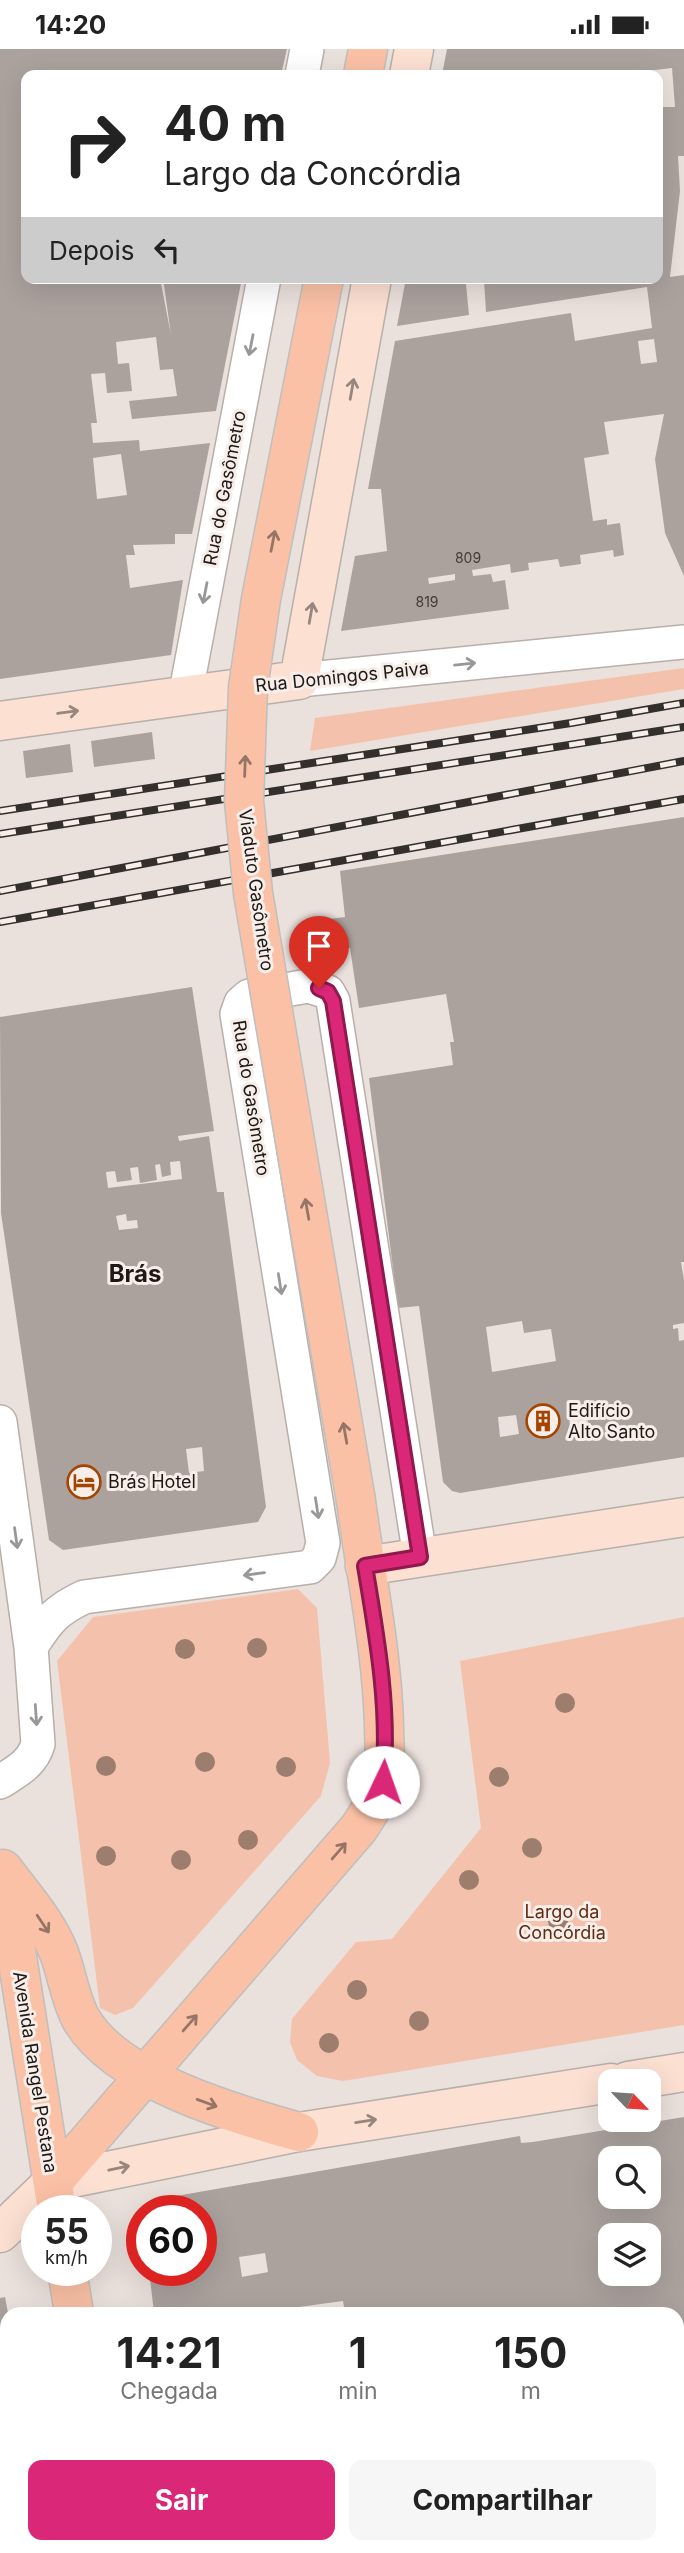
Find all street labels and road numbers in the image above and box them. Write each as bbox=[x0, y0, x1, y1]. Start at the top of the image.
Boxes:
street label: Rua do Gasômetro bbox=[199, 409, 250, 567]
street label: Rua Domingos Paiva bbox=[254, 657, 430, 696]
street label: Viaduto Gasômetro bbox=[235, 808, 278, 972]
street label: Rua do Gasômetro bbox=[229, 1018, 274, 1177]
street label: Avenida Rangel Pestana bbox=[9, 1970, 62, 2174]

